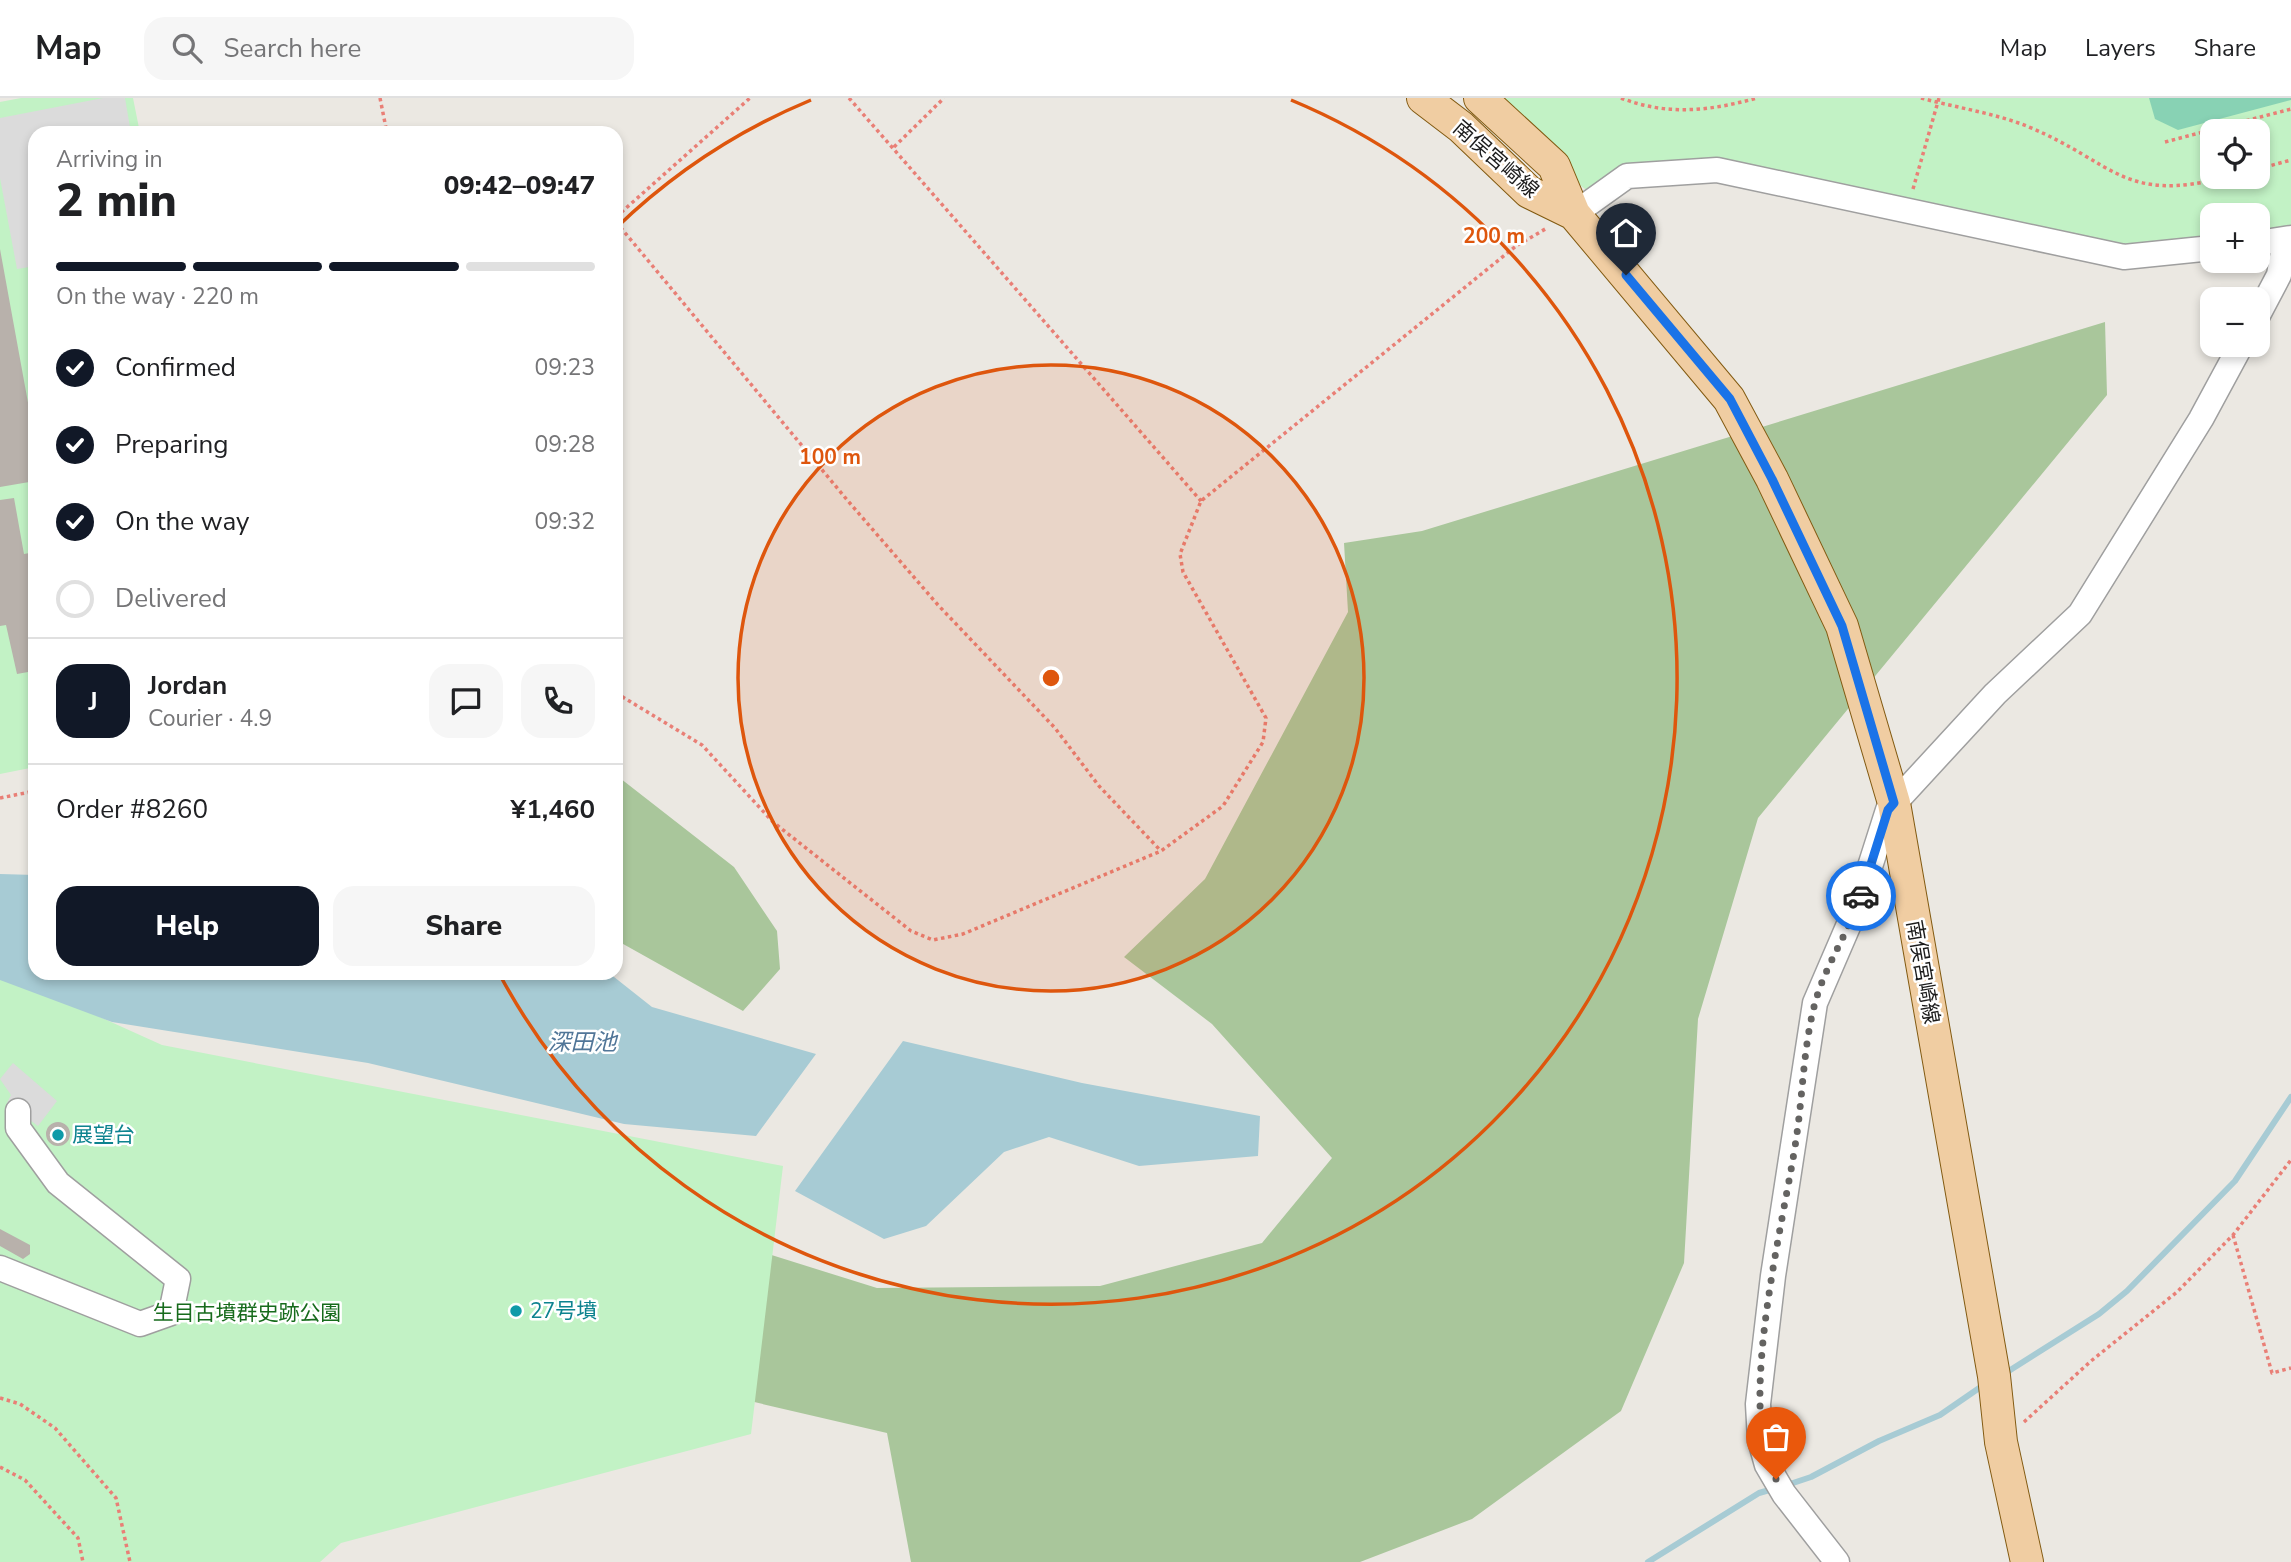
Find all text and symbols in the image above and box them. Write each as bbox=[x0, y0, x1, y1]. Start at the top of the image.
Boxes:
search box bbox=[144, 17, 634, 80]
text: Map bbox=[35, 26, 102, 71]
icon: search bbox=[168, 29, 206, 67]
text: Search here bbox=[224, 31, 361, 66]
text: Map bbox=[2000, 32, 2047, 64]
text: Layers bbox=[2085, 32, 2156, 64]
text: Share bbox=[2194, 32, 2256, 64]
street label: 南俣宮崎線 bbox=[1447, 114, 1545, 204]
map controls bbox=[2200, 119, 2270, 357]
button: locate bbox=[2200, 119, 2270, 189]
text: Arriving in bbox=[56, 144, 163, 175]
text: 09:42–09:47 bbox=[444, 168, 595, 203]
text: 2 min bbox=[56, 169, 177, 232]
pin bbox=[1596, 203, 1656, 275]
button: + bbox=[2200, 203, 2270, 273]
icon: home bbox=[1607, 214, 1645, 252]
text: 200 m bbox=[1463, 222, 1525, 250]
text: On the way · 220 m bbox=[56, 281, 259, 312]
button: − bbox=[2200, 287, 2270, 357]
icon: check bbox=[56, 349, 94, 387]
text: Confirmed bbox=[115, 350, 236, 385]
text: 09:23 bbox=[535, 352, 595, 383]
icon: check bbox=[56, 426, 94, 464]
text: Preparing bbox=[115, 427, 228, 462]
text: 09:28 bbox=[535, 429, 595, 460]
text: 100 m bbox=[799, 443, 861, 471]
icon: check bbox=[56, 503, 94, 541]
text: On the way bbox=[115, 504, 249, 539]
text: 09:32 bbox=[535, 506, 595, 537]
text: Delivered bbox=[115, 581, 227, 616]
button: chat bbox=[429, 664, 503, 738]
button: phone bbox=[521, 664, 595, 738]
centre of rings bbox=[1039, 666, 1063, 690]
text: Jordan bbox=[148, 668, 227, 703]
text: J bbox=[88, 684, 98, 719]
text: Courier · 4.9 bbox=[148, 703, 272, 734]
text: Order #8260 bbox=[56, 792, 208, 827]
text: ¥1,460 bbox=[511, 792, 595, 827]
courier bbox=[1826, 861, 1896, 931]
icon: car bbox=[1842, 877, 1880, 915]
button: Help bbox=[56, 886, 319, 966]
button: Share bbox=[333, 886, 595, 966]
street label: 南俣宮崎線 bbox=[1900, 918, 1946, 1026]
water label: 深田池 bbox=[548, 1027, 619, 1058]
place label: 展望台 bbox=[72, 1121, 135, 1149]
marker: 展望台 bbox=[50, 1127, 66, 1143]
place label: 27号墳 bbox=[530, 1297, 597, 1325]
park label: 生目古墳群史跡公園 bbox=[153, 1299, 342, 1327]
marker: 27号墳 bbox=[508, 1303, 524, 1319]
pin bbox=[1746, 1407, 1806, 1479]
icon: bag bbox=[1757, 1418, 1795, 1456]

